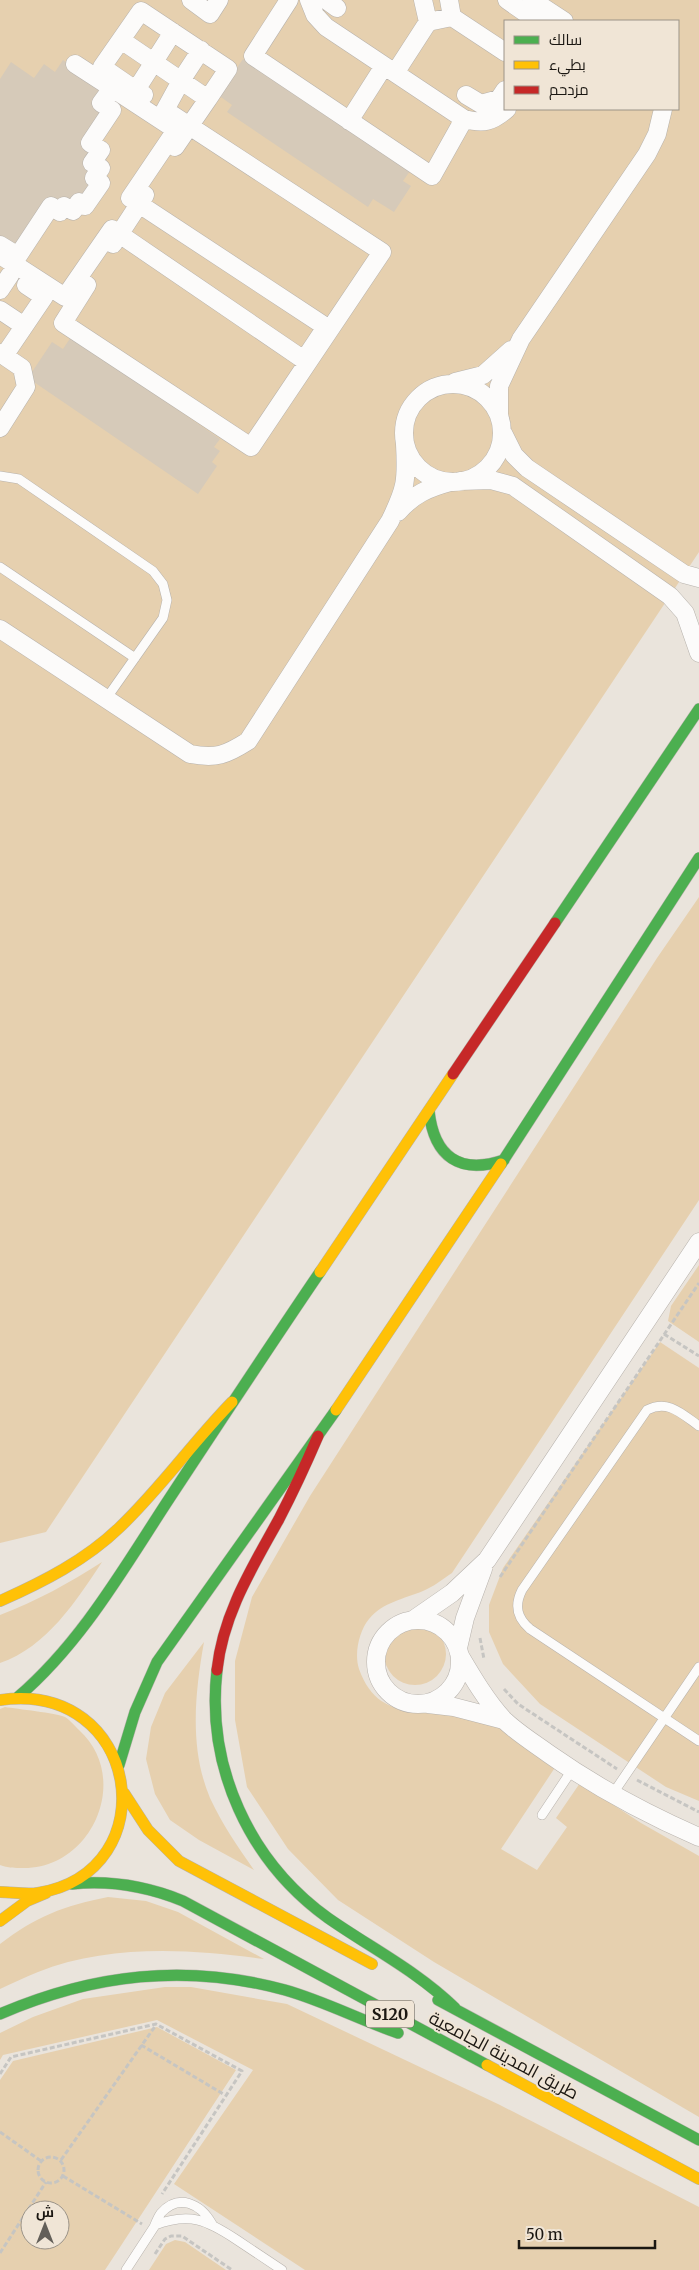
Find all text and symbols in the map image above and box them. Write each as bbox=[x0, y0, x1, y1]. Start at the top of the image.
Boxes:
legend bbox=[504, 20, 679, 110]
text: سالك bbox=[549, 30, 582, 49]
text: بطيء bbox=[549, 55, 586, 77]
text: مزدحم bbox=[549, 80, 589, 100]
road number: S120 bbox=[366, 2000, 414, 2028]
street label: طريق المدينة الجامعية bbox=[425, 2006, 583, 2105]
north arrow bbox=[20, 2200, 70, 2250]
text: ش bbox=[36, 2203, 54, 2221]
scale bar bbox=[519, 2218, 655, 2250]
text: 50 m bbox=[526, 2225, 563, 2244]

